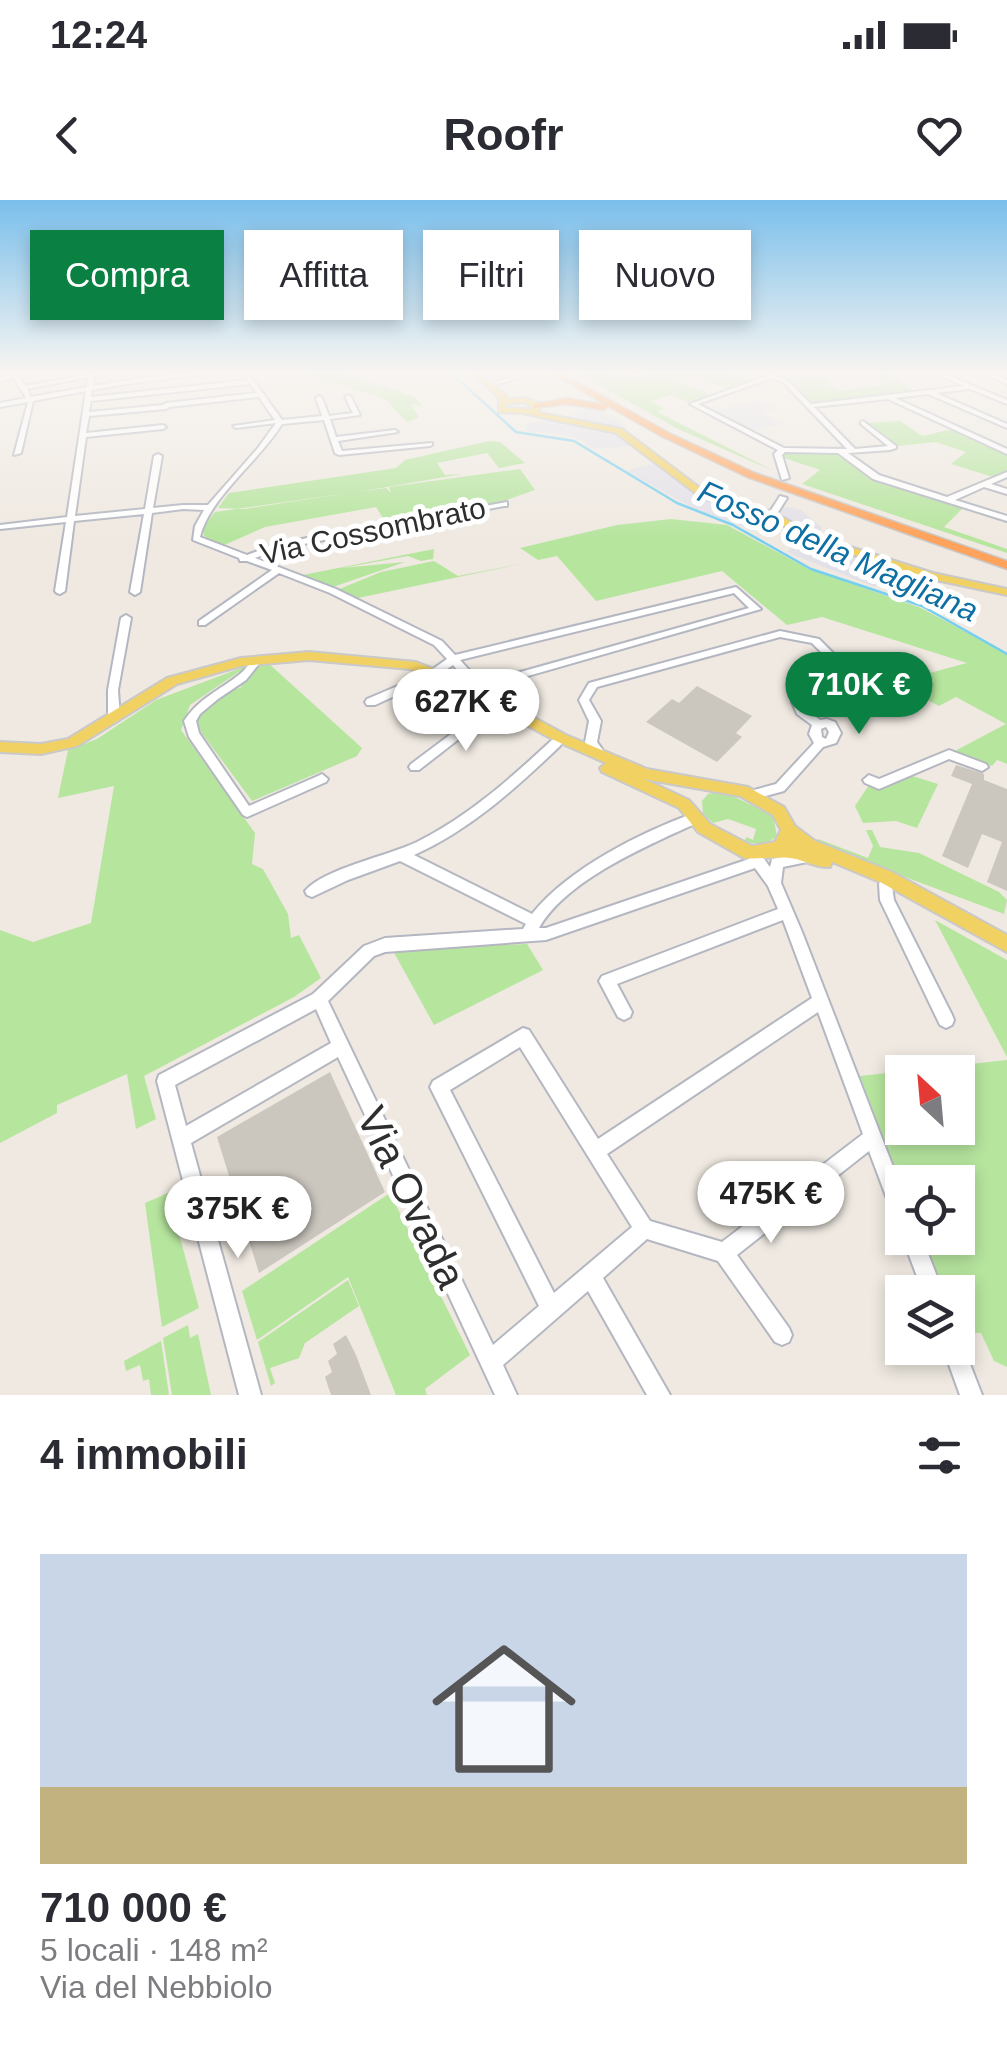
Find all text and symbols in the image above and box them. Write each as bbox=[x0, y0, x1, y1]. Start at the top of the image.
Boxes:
text: 12:24 bbox=[50, 14, 147, 56]
icon: back bbox=[40, 108, 95, 163]
icon: heart bbox=[912, 108, 967, 163]
text: Roofr bbox=[444, 109, 563, 160]
chip: Compra bbox=[30, 230, 224, 320]
chip: Affitta bbox=[244, 230, 403, 320]
chip: Filtri bbox=[423, 230, 559, 320]
chip: Nuovo bbox=[579, 230, 751, 320]
water label: Fosso della Magliana bbox=[693, 473, 983, 629]
street label: Via Cossombrato bbox=[257, 491, 489, 571]
pin: 710K € bbox=[778, 652, 940, 737]
text: 710K € bbox=[807, 666, 911, 702]
pin: 627K € bbox=[385, 669, 547, 754]
text: 627K € bbox=[414, 683, 518, 719]
north arrow bbox=[885, 1055, 975, 1145]
map controls bbox=[885, 1055, 975, 1365]
street label: Via Ovada bbox=[348, 1099, 476, 1296]
pin: 475K € bbox=[690, 1161, 852, 1246]
button: locate bbox=[885, 1165, 975, 1255]
text: 475K € bbox=[719, 1175, 823, 1211]
pin: 375K € bbox=[157, 1176, 319, 1261]
text: 375K € bbox=[186, 1190, 290, 1226]
button: layers bbox=[885, 1275, 975, 1365]
icon: filters bbox=[912, 1428, 967, 1483]
text: 4 immobili bbox=[40, 1431, 248, 1478]
icon: home bbox=[414, 1619, 594, 1799]
text: 710 000 € bbox=[40, 1884, 227, 1931]
text: 5 locali · 148 m² bbox=[40, 1932, 268, 1968]
text: Via del Nebbiolo bbox=[40, 1969, 272, 2005]

